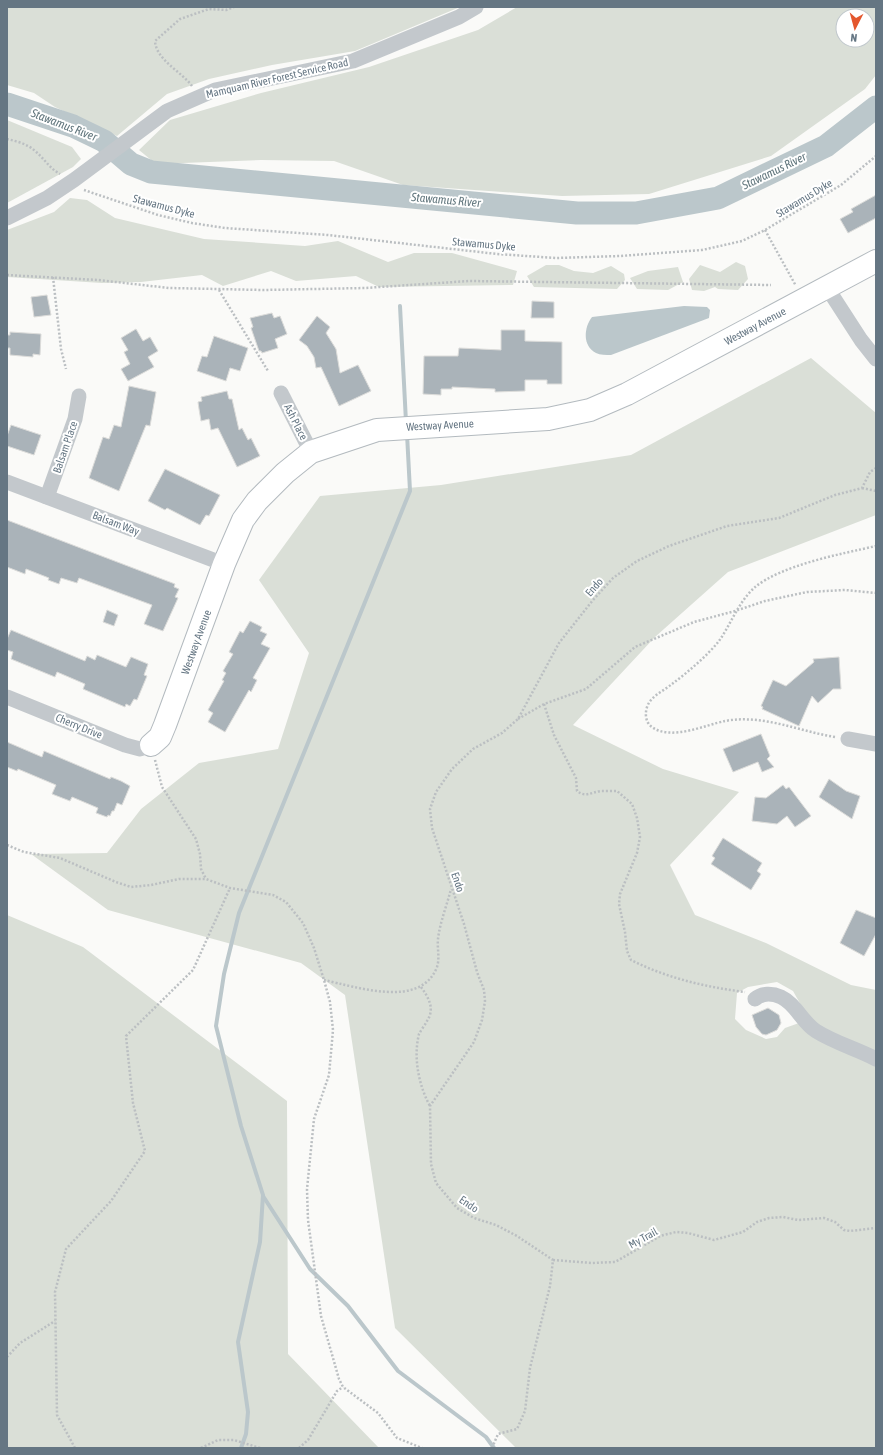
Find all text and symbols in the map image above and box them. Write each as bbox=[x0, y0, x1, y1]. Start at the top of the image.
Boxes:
north arrow bbox=[835, 8, 875, 48]
text: N bbox=[850, 32, 858, 44]
street label: Mamquam River Forest Service Road bbox=[205, 56, 349, 100]
water label: Stawamus River bbox=[28, 106, 99, 144]
water label: Stawamus River bbox=[739, 149, 809, 193]
street label: Stawamus Dyke bbox=[774, 177, 834, 219]
water label: Stawamus River bbox=[410, 190, 482, 210]
street label: Stawamus Dyke bbox=[132, 192, 196, 220]
street label: Stawamus Dyke bbox=[452, 235, 516, 253]
street label: Westway Avenue bbox=[722, 305, 788, 347]
street label: Ash Place bbox=[282, 402, 310, 442]
street label: Westway Avenue bbox=[406, 417, 474, 433]
street label: Balsam Place bbox=[51, 419, 79, 475]
street label: Balsam Way bbox=[91, 509, 141, 538]
street label: Endo bbox=[583, 575, 605, 599]
street label: Westway Avenue bbox=[179, 608, 213, 676]
street label: Cherry Drive bbox=[54, 711, 104, 741]
street label: Endo bbox=[449, 870, 467, 894]
street label: Endo bbox=[457, 1193, 481, 1215]
street label: My Trail bbox=[626, 1225, 660, 1251]

